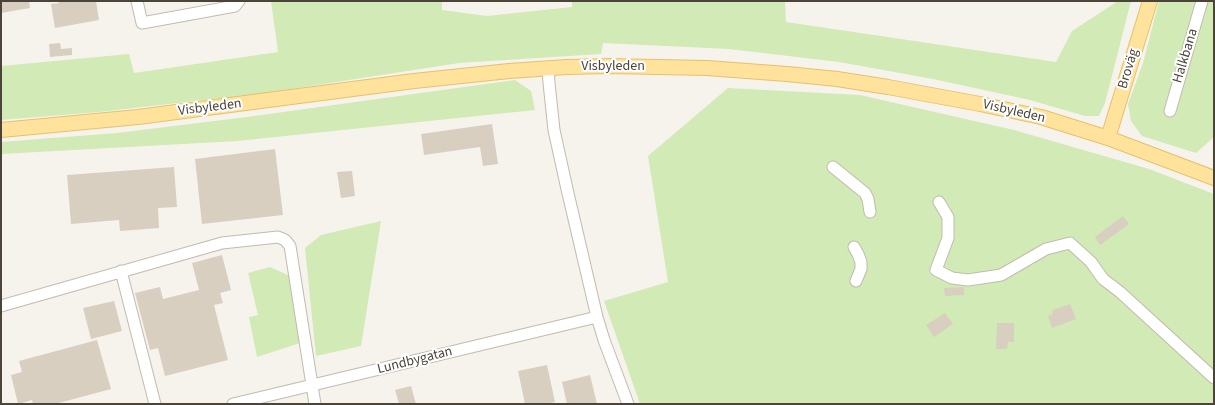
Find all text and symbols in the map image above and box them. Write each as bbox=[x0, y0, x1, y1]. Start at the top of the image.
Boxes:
street label: Halkbana bbox=[1170, 27, 1202, 85]
street label: Broväg bbox=[1115, 47, 1143, 91]
street label: Visbyleden bbox=[581, 59, 645, 75]
street label: Visbyleden bbox=[177, 96, 243, 120]
street label: Visbyleden bbox=[981, 97, 1047, 127]
street label: Lundbygatan bbox=[376, 344, 454, 378]

